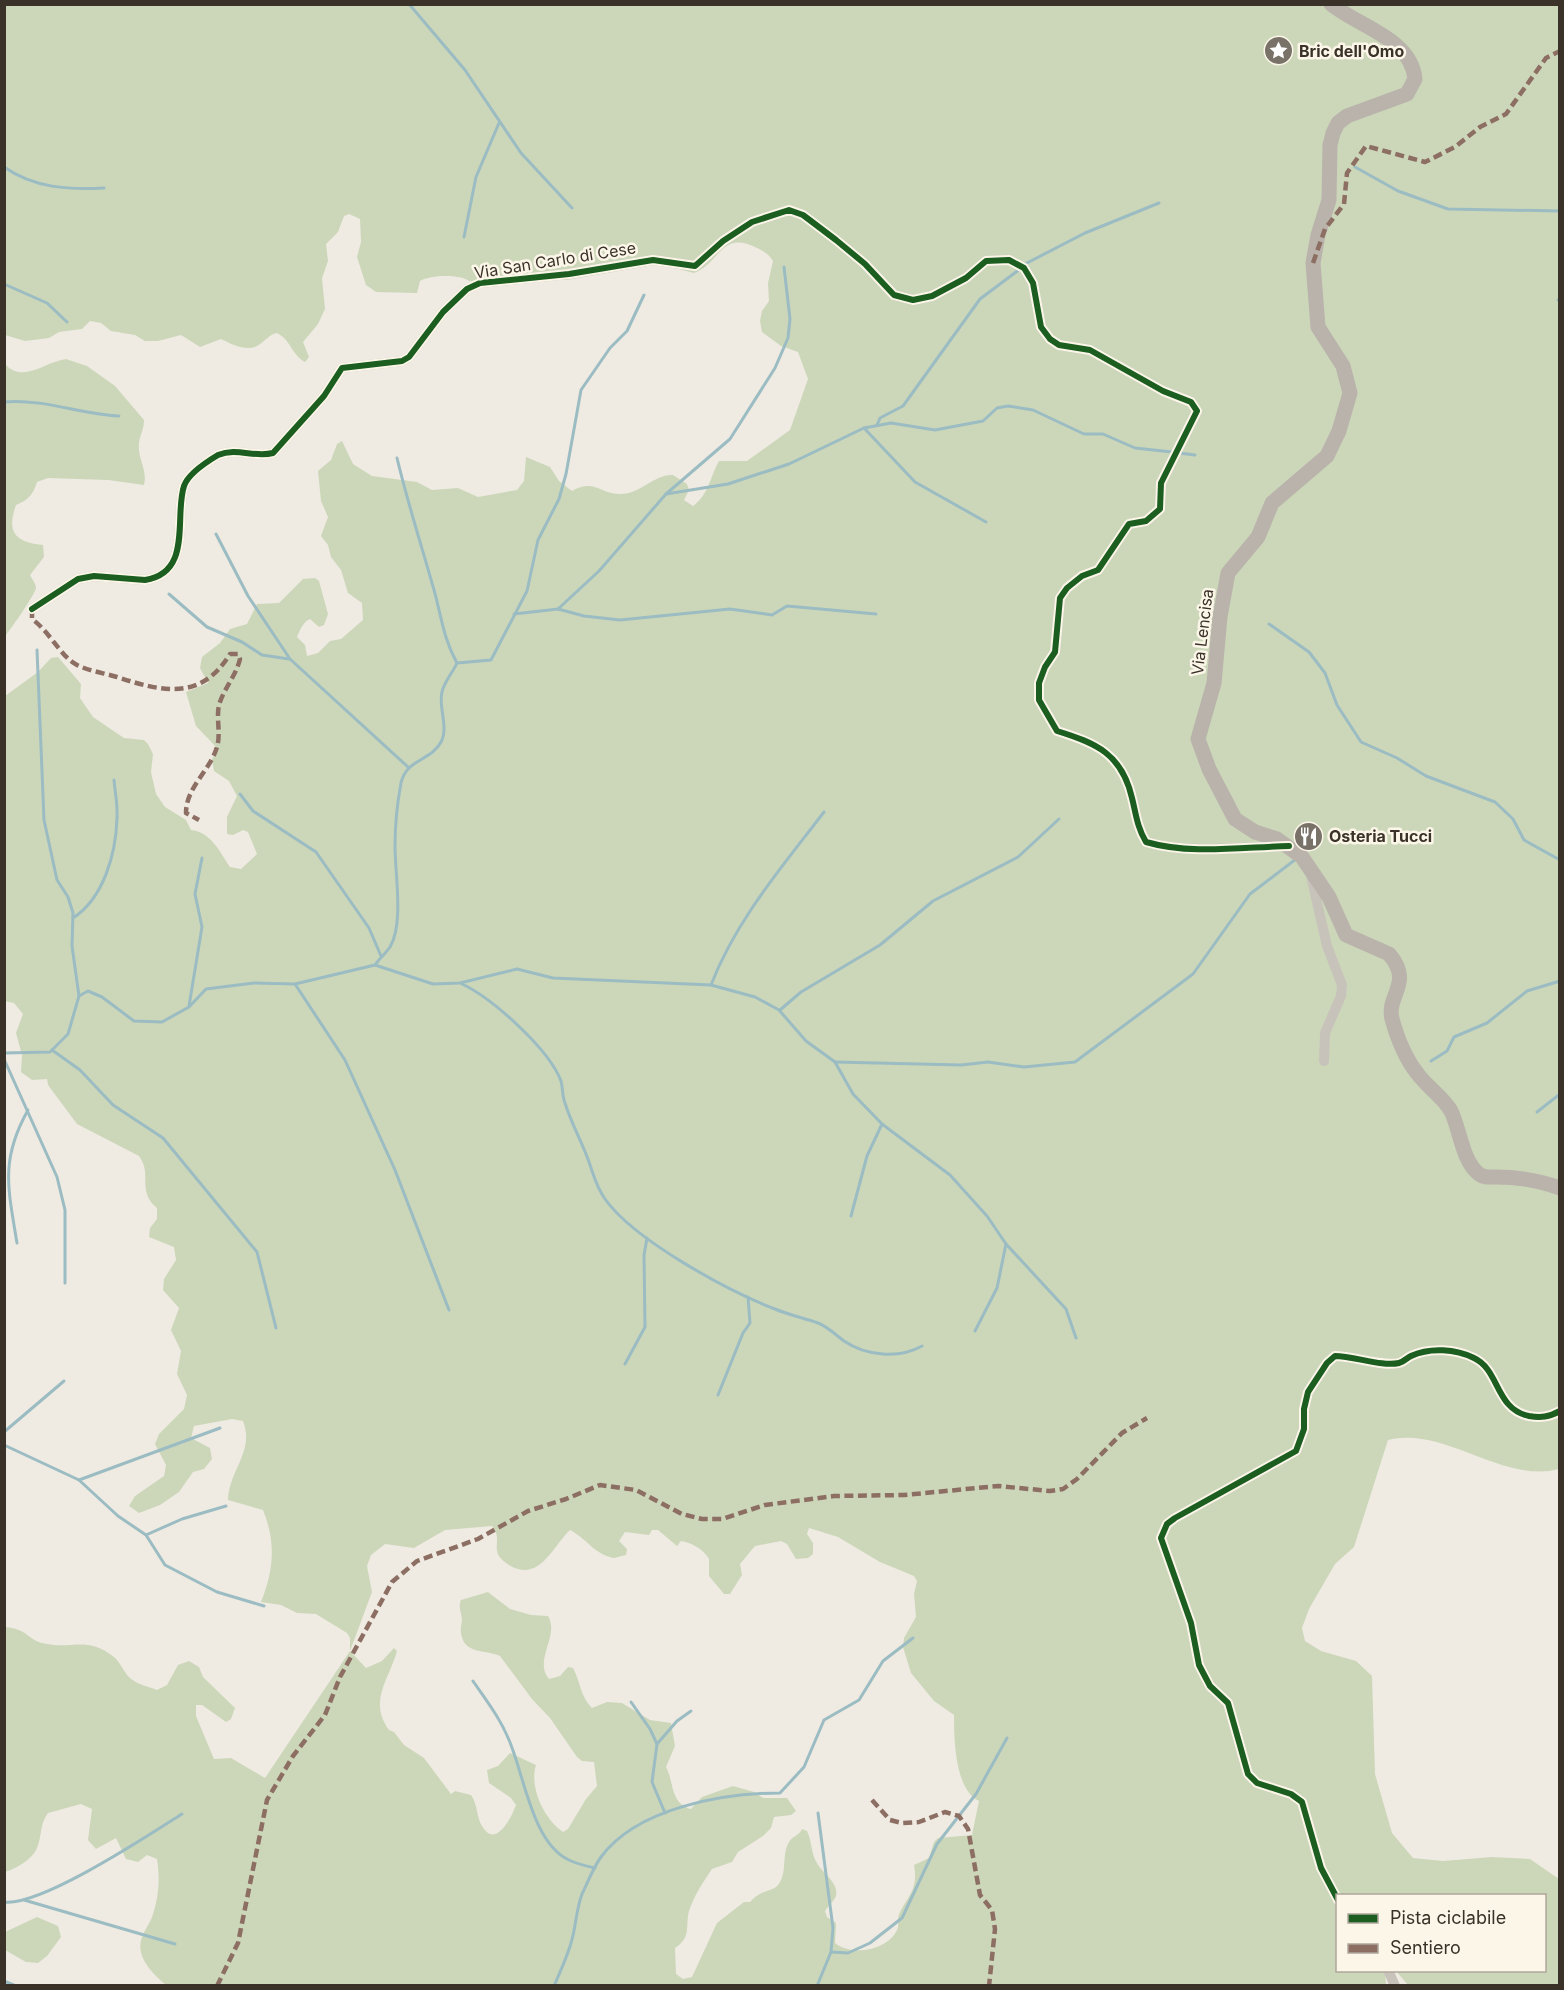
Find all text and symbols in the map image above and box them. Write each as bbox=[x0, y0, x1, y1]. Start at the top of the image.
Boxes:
place icon: Bric dell'Omo bbox=[1262, 35, 1294, 67]
place label: Bric dell'Omo bbox=[1299, 41, 1404, 61]
street label: Via San Carlo di Cese bbox=[473, 237, 637, 283]
street label: Via Lencisa bbox=[1187, 588, 1217, 676]
restaurant icon: Osteria Tucci bbox=[1292, 820, 1324, 852]
place label: Osteria Tucci bbox=[1329, 826, 1432, 846]
legend bbox=[1336, 1894, 1546, 1972]
text: Pista ciclabile bbox=[1390, 1907, 1506, 1928]
text: Sentiero bbox=[1390, 1937, 1461, 1958]

